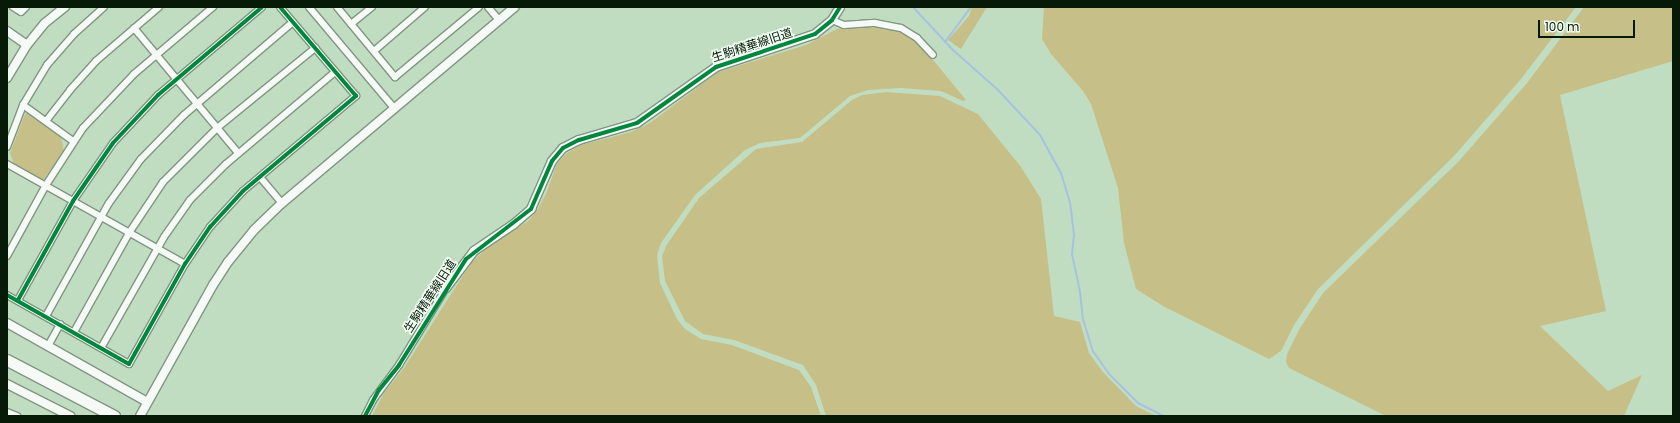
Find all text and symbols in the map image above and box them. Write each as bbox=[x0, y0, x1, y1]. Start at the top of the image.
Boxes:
scale bar bbox=[1540, 12, 1637, 38]
text: 100 m bbox=[1545, 18, 1579, 35]
street label: 生駒精華線旧道 bbox=[710, 25, 794, 65]
street label: 生駒精華線旧道 bbox=[401, 257, 459, 335]

